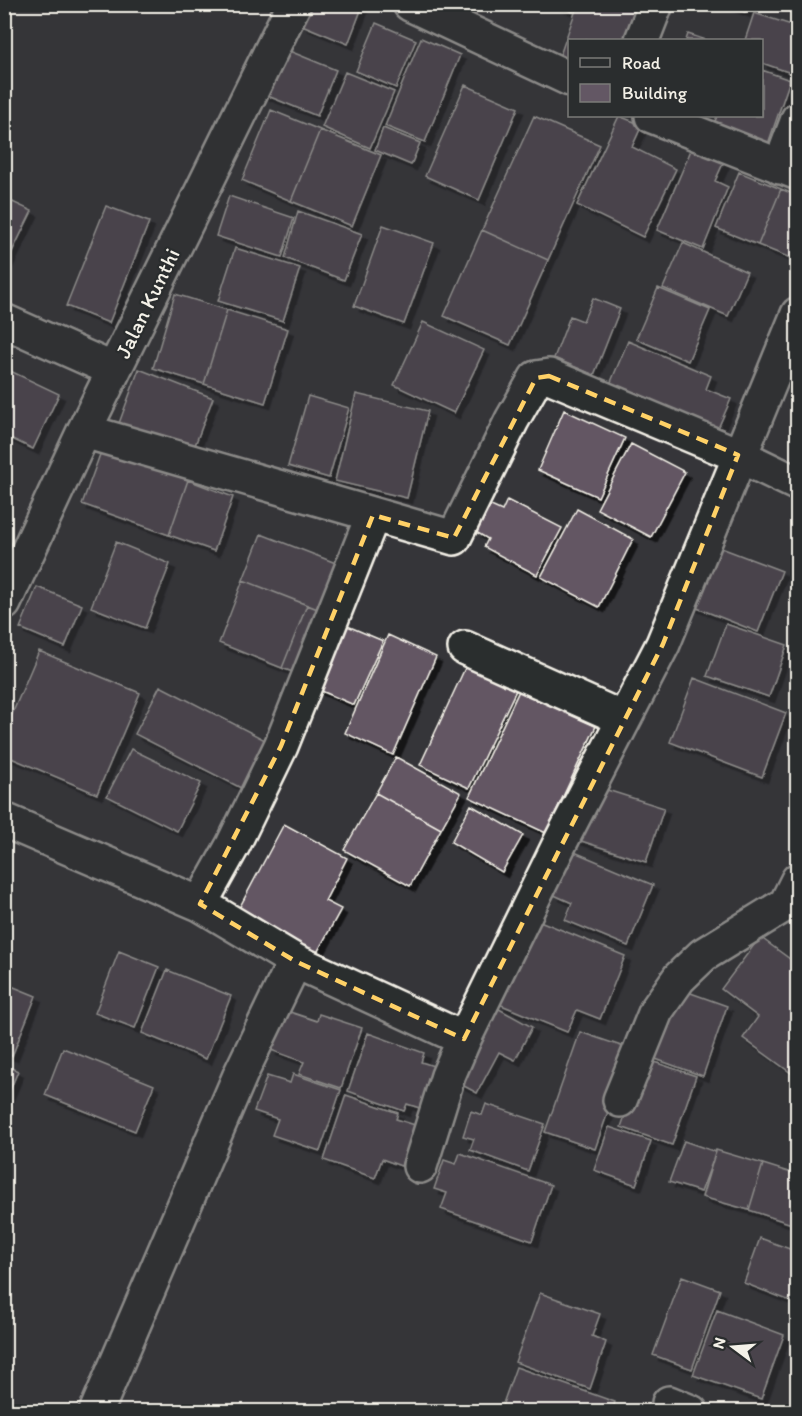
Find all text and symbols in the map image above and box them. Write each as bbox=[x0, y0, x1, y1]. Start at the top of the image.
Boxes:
legend bbox=[568, 39, 763, 117]
text: Road bbox=[622, 52, 661, 74]
text: Building bbox=[622, 82, 688, 104]
street label: Jalan Kunthi bbox=[109, 244, 186, 363]
north arrow bbox=[703, 1317, 763, 1377]
text: N bbox=[708, 1335, 730, 1351]

